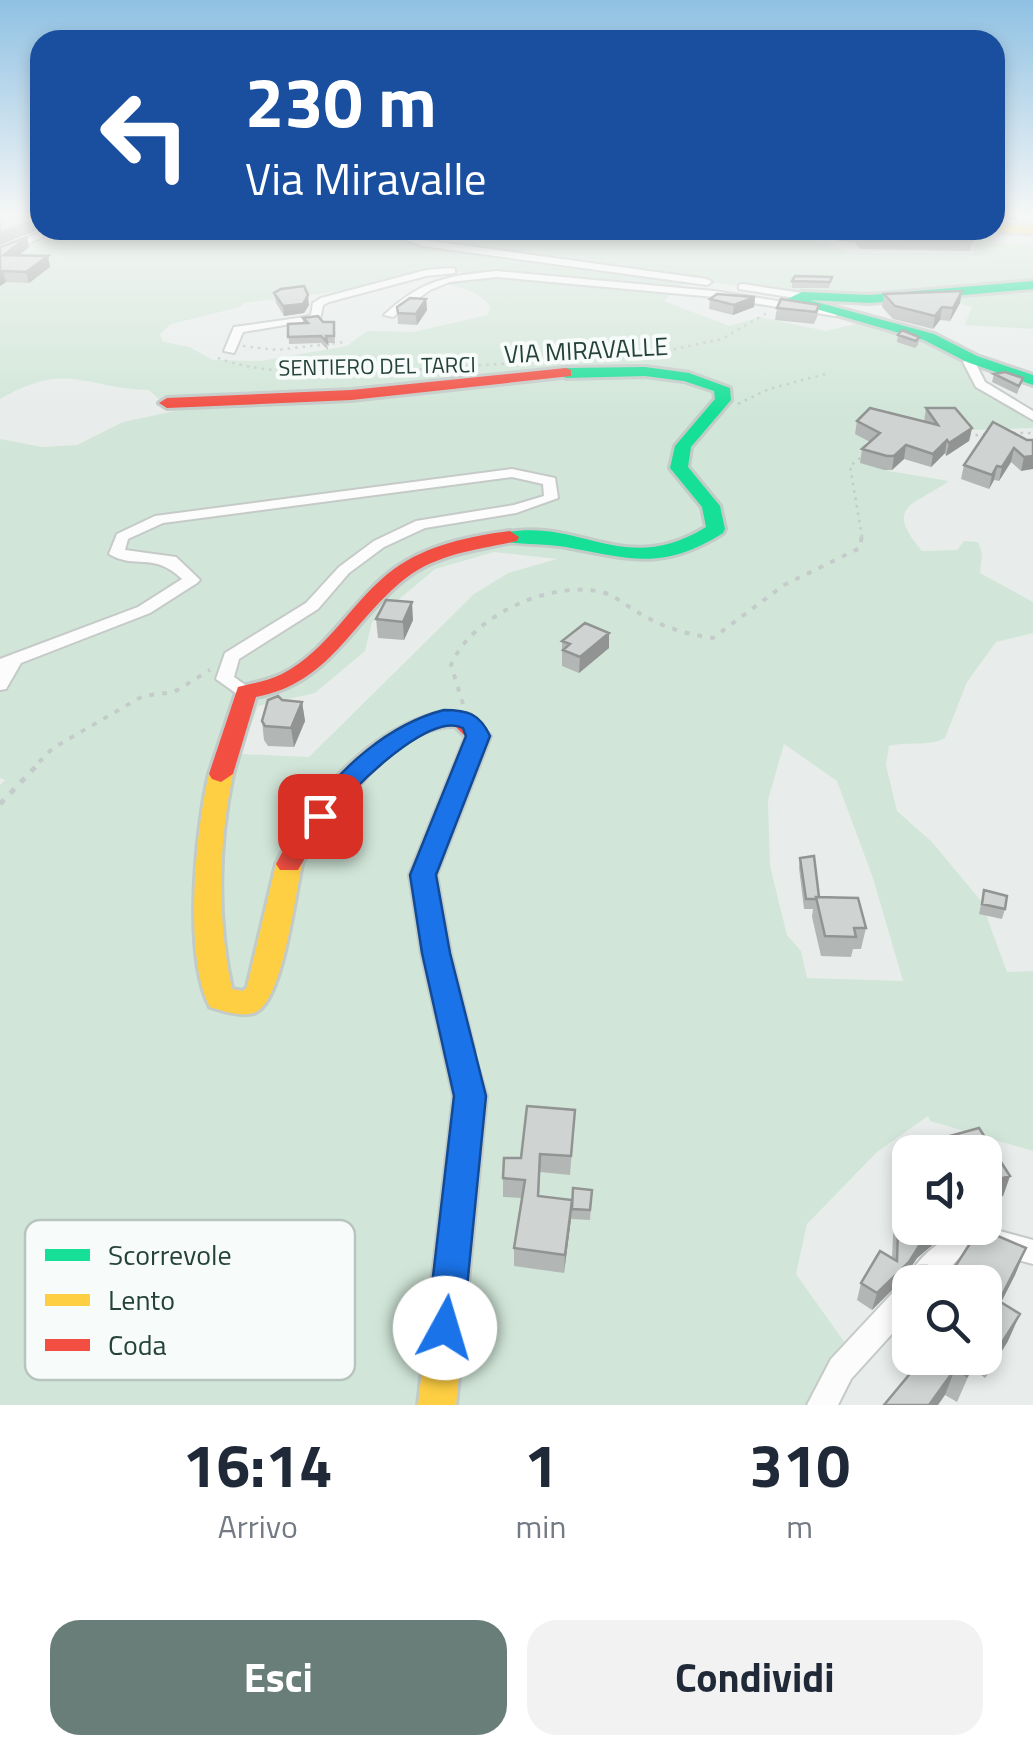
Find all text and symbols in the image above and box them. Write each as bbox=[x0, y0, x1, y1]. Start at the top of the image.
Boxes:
text: 230 m bbox=[245, 48, 437, 154]
icon: left bbox=[80, 70, 210, 200]
text: Via Miravalle bbox=[245, 144, 486, 212]
street label: VIA MIRAVALLE bbox=[503, 327, 669, 373]
street label: SENTIERO DEL TARCI bbox=[278, 347, 476, 385]
pin bbox=[278, 774, 363, 859]
icon: arrive bbox=[293, 789, 348, 844]
map controls bbox=[892, 1135, 1002, 1375]
button: sound bbox=[892, 1135, 1002, 1245]
legend bbox=[25, 1220, 355, 1380]
text: Scorrevole bbox=[108, 1233, 232, 1276]
button: search bbox=[892, 1265, 1002, 1375]
position arrow bbox=[393, 1276, 497, 1380]
text: Lento bbox=[108, 1278, 175, 1321]
text: Coda bbox=[108, 1323, 167, 1366]
text: 16:14 bbox=[183, 1419, 333, 1510]
text: 1 bbox=[524, 1419, 558, 1510]
text: 310 bbox=[749, 1419, 850, 1510]
text: Arrivo bbox=[218, 1502, 298, 1550]
text: min bbox=[515, 1502, 566, 1550]
text: m bbox=[786, 1502, 813, 1550]
button: Esci bbox=[50, 1620, 507, 1735]
button: Condividi bbox=[527, 1620, 983, 1735]

